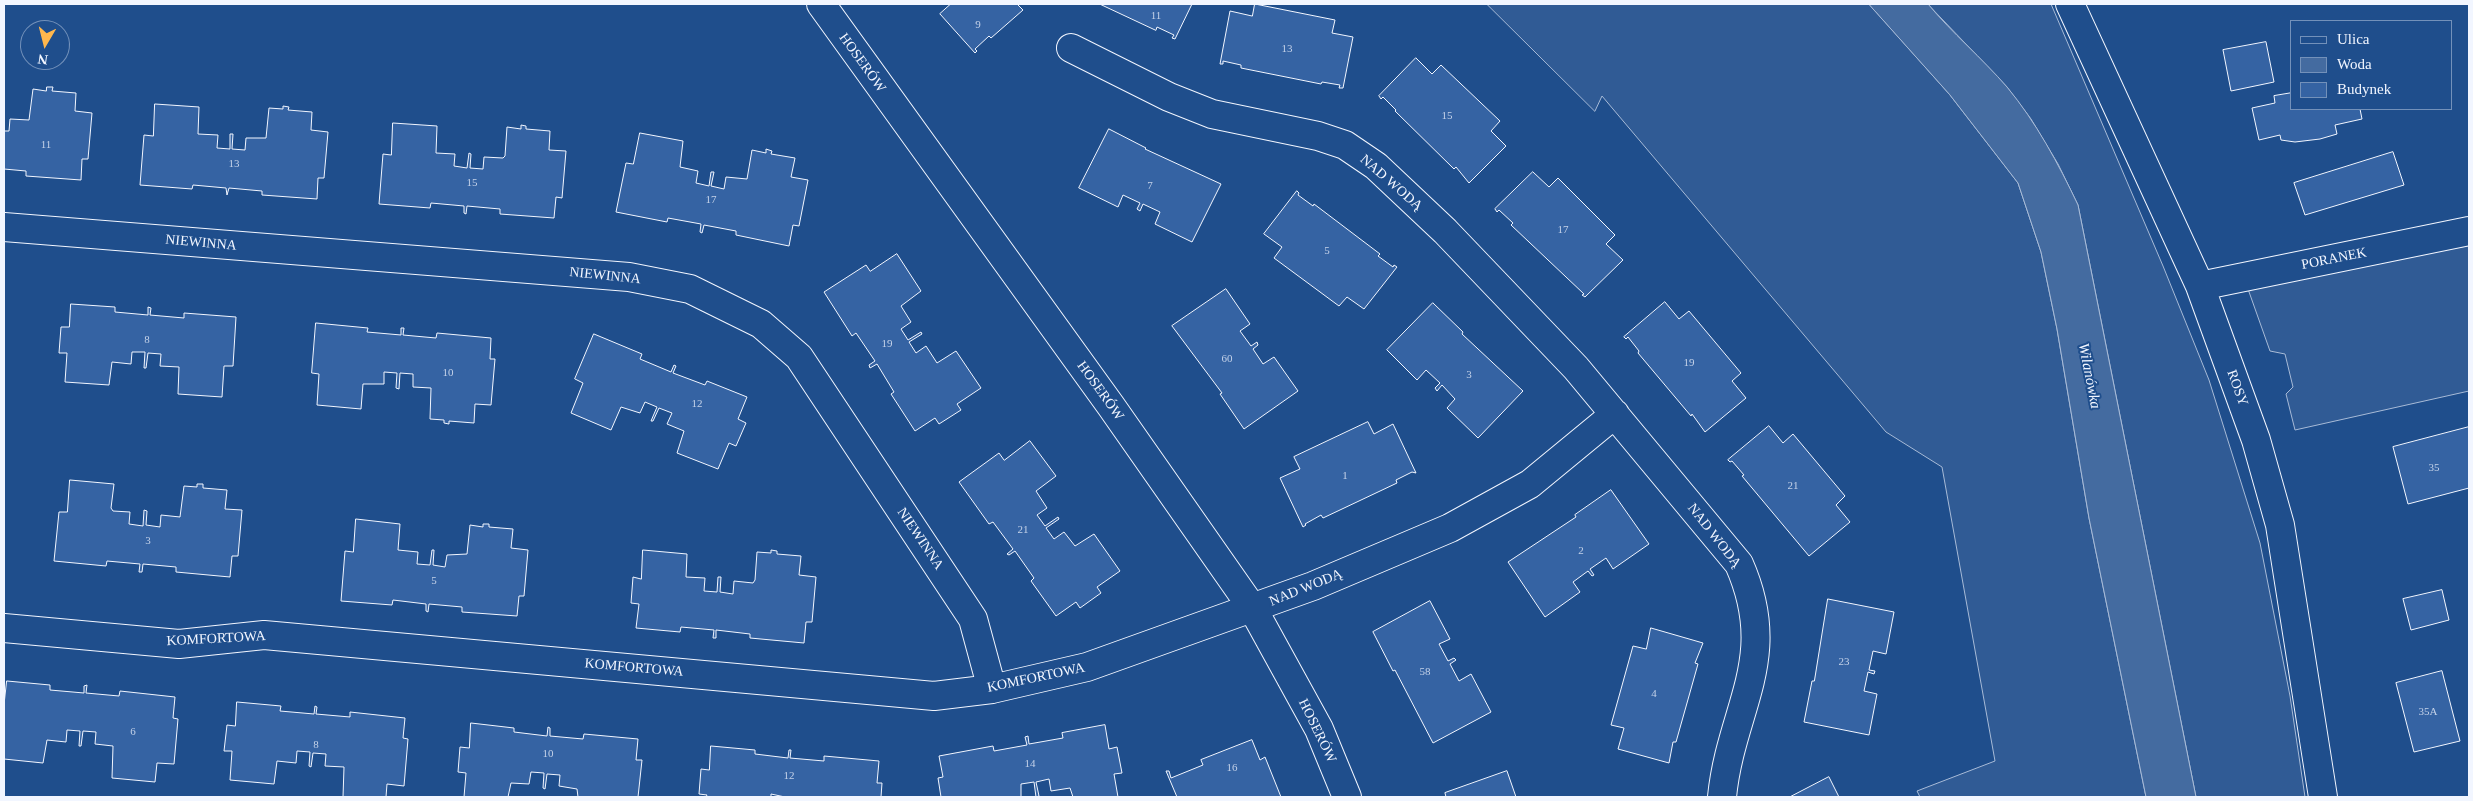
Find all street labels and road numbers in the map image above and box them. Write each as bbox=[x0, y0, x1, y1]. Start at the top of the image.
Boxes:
street label: HOSERÓW bbox=[835, 30, 889, 96]
street label: NAD WODĄ bbox=[1356, 151, 1426, 215]
street label: NIEWINNA bbox=[165, 232, 237, 254]
street label: PORANEK bbox=[2300, 244, 2368, 274]
street label: NIEWINNA bbox=[569, 264, 641, 288]
street label: HOSERÓW bbox=[1073, 358, 1127, 424]
street label: ROSY bbox=[2223, 368, 2251, 408]
street label: NAD WODĄ bbox=[1684, 500, 1744, 572]
street label: NIEWINNA bbox=[893, 505, 947, 573]
street label: NAD WODĄ bbox=[1267, 566, 1345, 610]
street label: KOMFORTOWA bbox=[166, 628, 266, 650]
street label: KOMFORTOWA bbox=[584, 655, 684, 681]
street label: KOMFORTOWA bbox=[986, 659, 1086, 697]
street label: HOSERÓW bbox=[1294, 696, 1340, 766]

